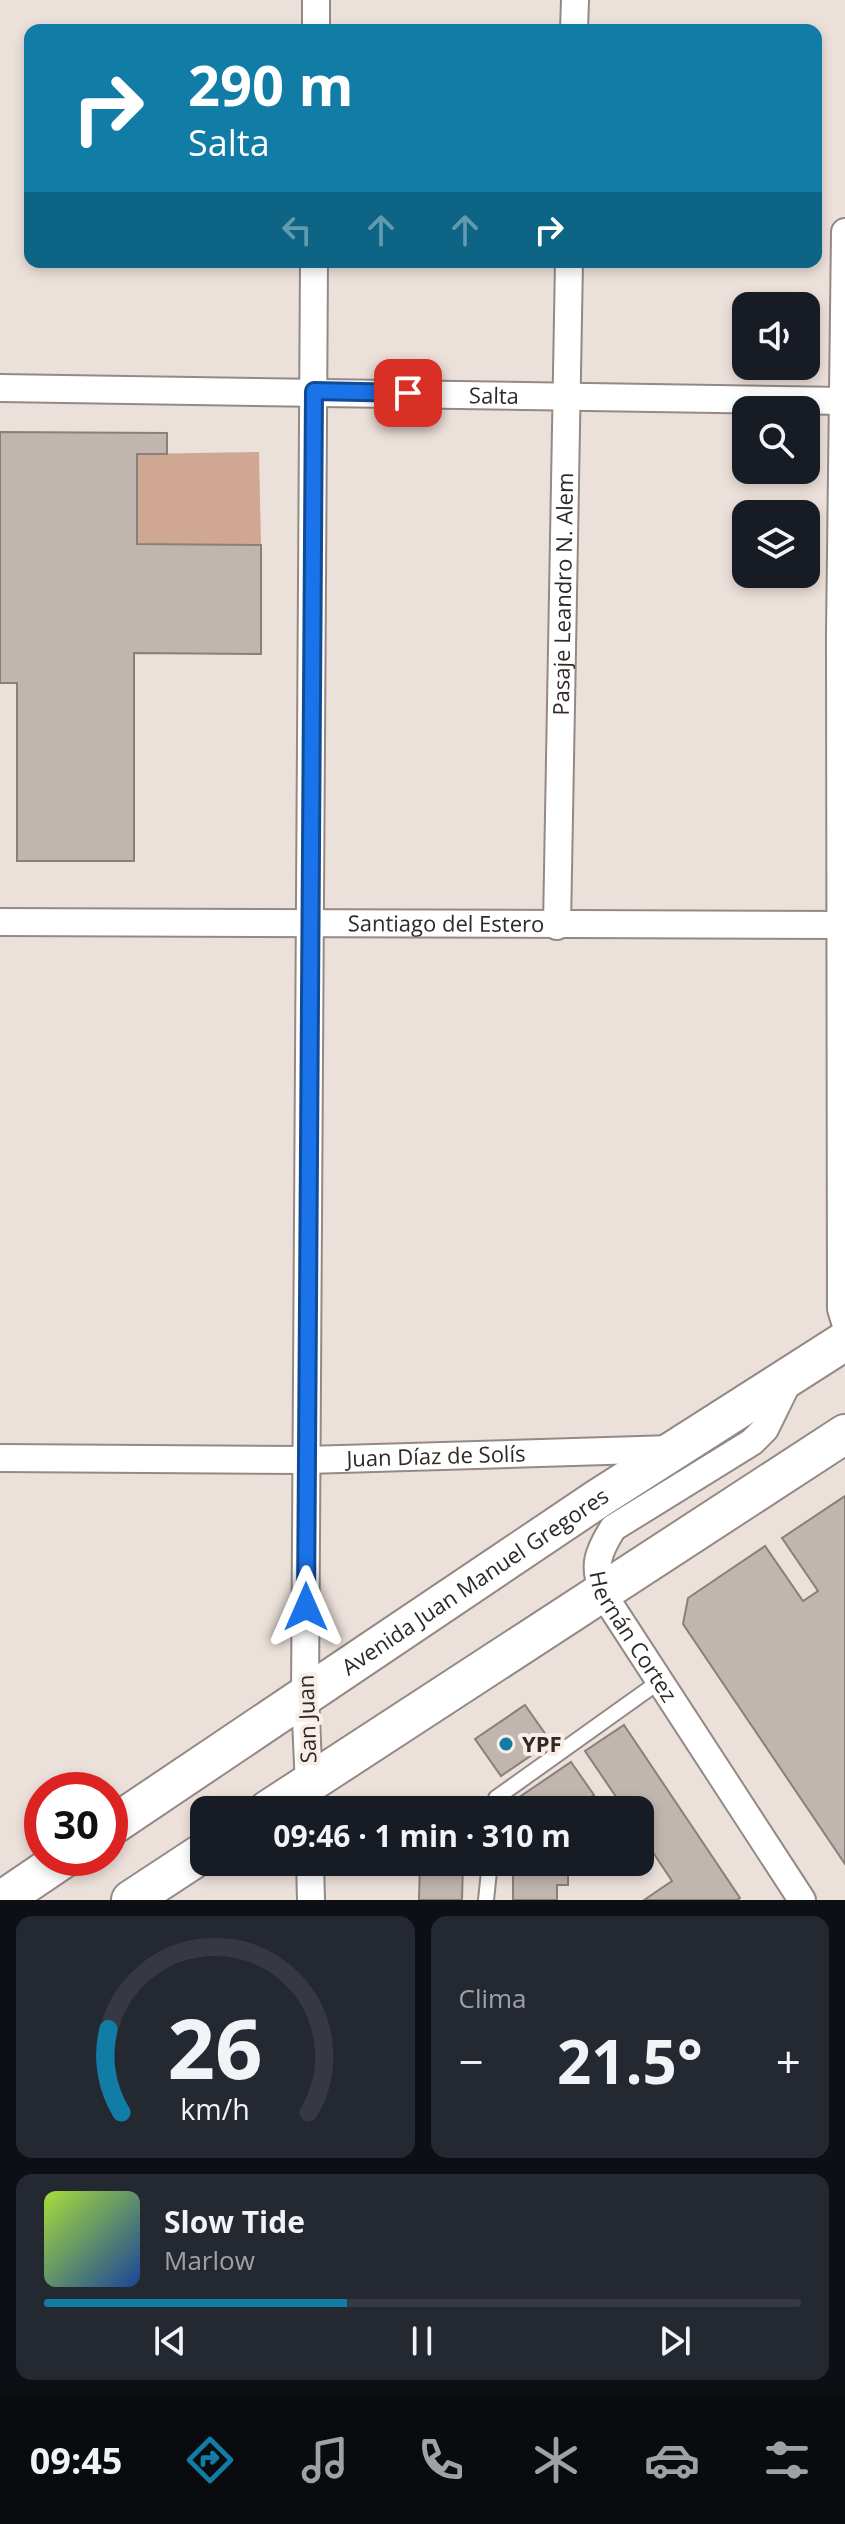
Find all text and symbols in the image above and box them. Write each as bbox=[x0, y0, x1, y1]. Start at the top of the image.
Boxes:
text: 290 m bbox=[188, 46, 354, 122]
icon: right bbox=[56, 56, 160, 160]
text: Salta bbox=[188, 118, 270, 167]
icon: left bbox=[275, 208, 319, 252]
icon: ahead bbox=[359, 208, 403, 252]
icon: ahead bbox=[443, 208, 487, 252]
icon: right bbox=[527, 208, 571, 252]
map controls bbox=[732, 292, 820, 588]
button: sound bbox=[732, 292, 820, 380]
pin bbox=[374, 359, 442, 427]
icon: arrive bbox=[386, 371, 430, 415]
street label: Salta bbox=[469, 379, 519, 410]
button: search bbox=[732, 396, 820, 484]
street label: Pasaje Leandro N. Alem bbox=[545, 472, 579, 716]
button: layers bbox=[732, 500, 820, 588]
street label: Santiago del Estero bbox=[348, 907, 544, 938]
street label: Juan Díaz de Solís bbox=[344, 1437, 526, 1473]
street label: Avenida Juan Manuel Gregores bbox=[335, 1480, 614, 1681]
position arrow bbox=[264, 1565, 348, 1649]
street label: Hernán Cortez bbox=[583, 1568, 685, 1707]
street label: San Juan bbox=[289, 1674, 323, 1764]
place label: YPF bbox=[522, 1728, 562, 1758]
marker: YPF bbox=[497, 1735, 515, 1753]
speed limit sign: 30 bbox=[24, 1772, 128, 1876]
text: 09:46 · 1 min · 310 m bbox=[273, 1815, 571, 1856]
text: Clima bbox=[459, 1980, 527, 2016]
text: 26 bbox=[168, 1990, 263, 2103]
text: 21.5° bbox=[557, 2020, 703, 2102]
text: − bbox=[459, 2031, 484, 2091]
text: + bbox=[776, 2031, 801, 2091]
text: km/h bbox=[181, 2089, 250, 2128]
text: Slow Tide bbox=[164, 2201, 305, 2242]
text: Marlow bbox=[164, 2242, 255, 2278]
icon: previous bbox=[148, 2319, 192, 2363]
icon: pause bbox=[400, 2319, 444, 2363]
icon: next bbox=[653, 2319, 697, 2363]
icon: directions bbox=[182, 2432, 238, 2488]
icon: music bbox=[297, 2432, 353, 2488]
icon: phone bbox=[413, 2432, 469, 2488]
icon: climate bbox=[528, 2432, 584, 2488]
icon: car bbox=[644, 2432, 700, 2488]
icon: filters bbox=[759, 2432, 815, 2488]
text: 09:45 bbox=[30, 2436, 122, 2485]

